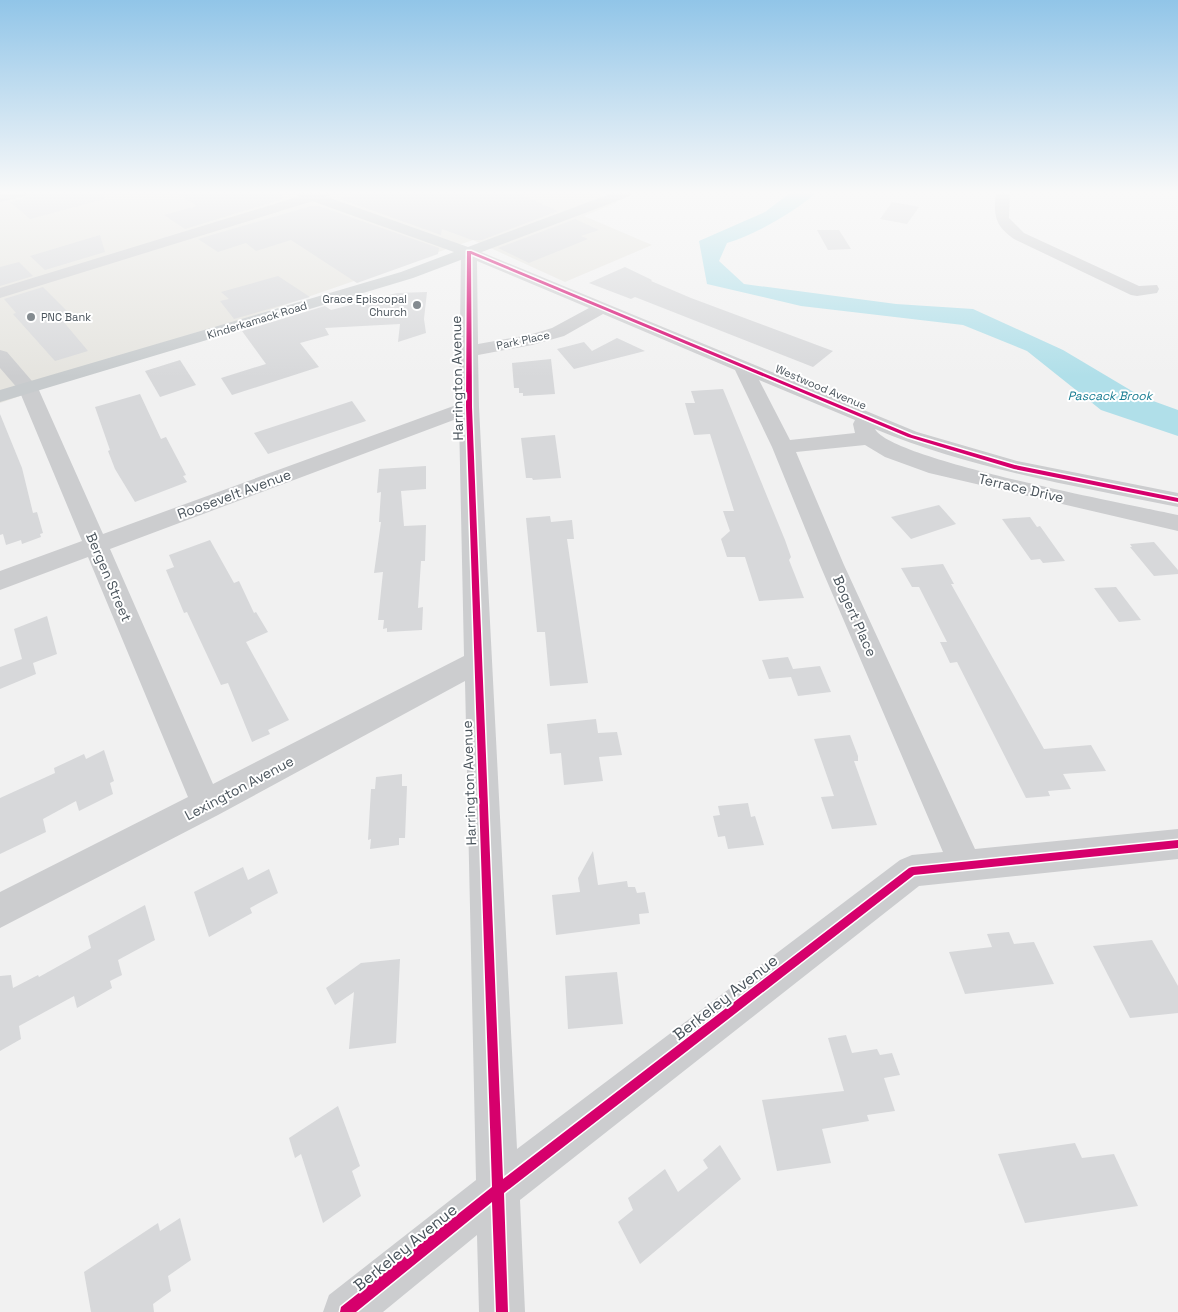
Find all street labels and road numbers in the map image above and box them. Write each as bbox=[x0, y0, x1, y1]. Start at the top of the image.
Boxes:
street label: Kinderkamack Road bbox=[205, 298, 309, 342]
street label: Harrington Avenue bbox=[447, 315, 467, 441]
street label: Park Place bbox=[495, 328, 551, 352]
street label: Westwood Avenue bbox=[773, 361, 869, 413]
street label: Roosevelt Avenue bbox=[175, 465, 293, 523]
street label: Terrace Drive bbox=[977, 469, 1065, 507]
street label: Bergen Street bbox=[82, 530, 136, 624]
street label: Bogert Place bbox=[829, 573, 881, 659]
street label: Harrington Avenue bbox=[458, 720, 480, 846]
street label: Lexington Avenue bbox=[181, 752, 297, 824]
street label: Berkeley Avenue bbox=[669, 950, 782, 1045]
street label: Berkeley Avenue bbox=[349, 1199, 461, 1296]

